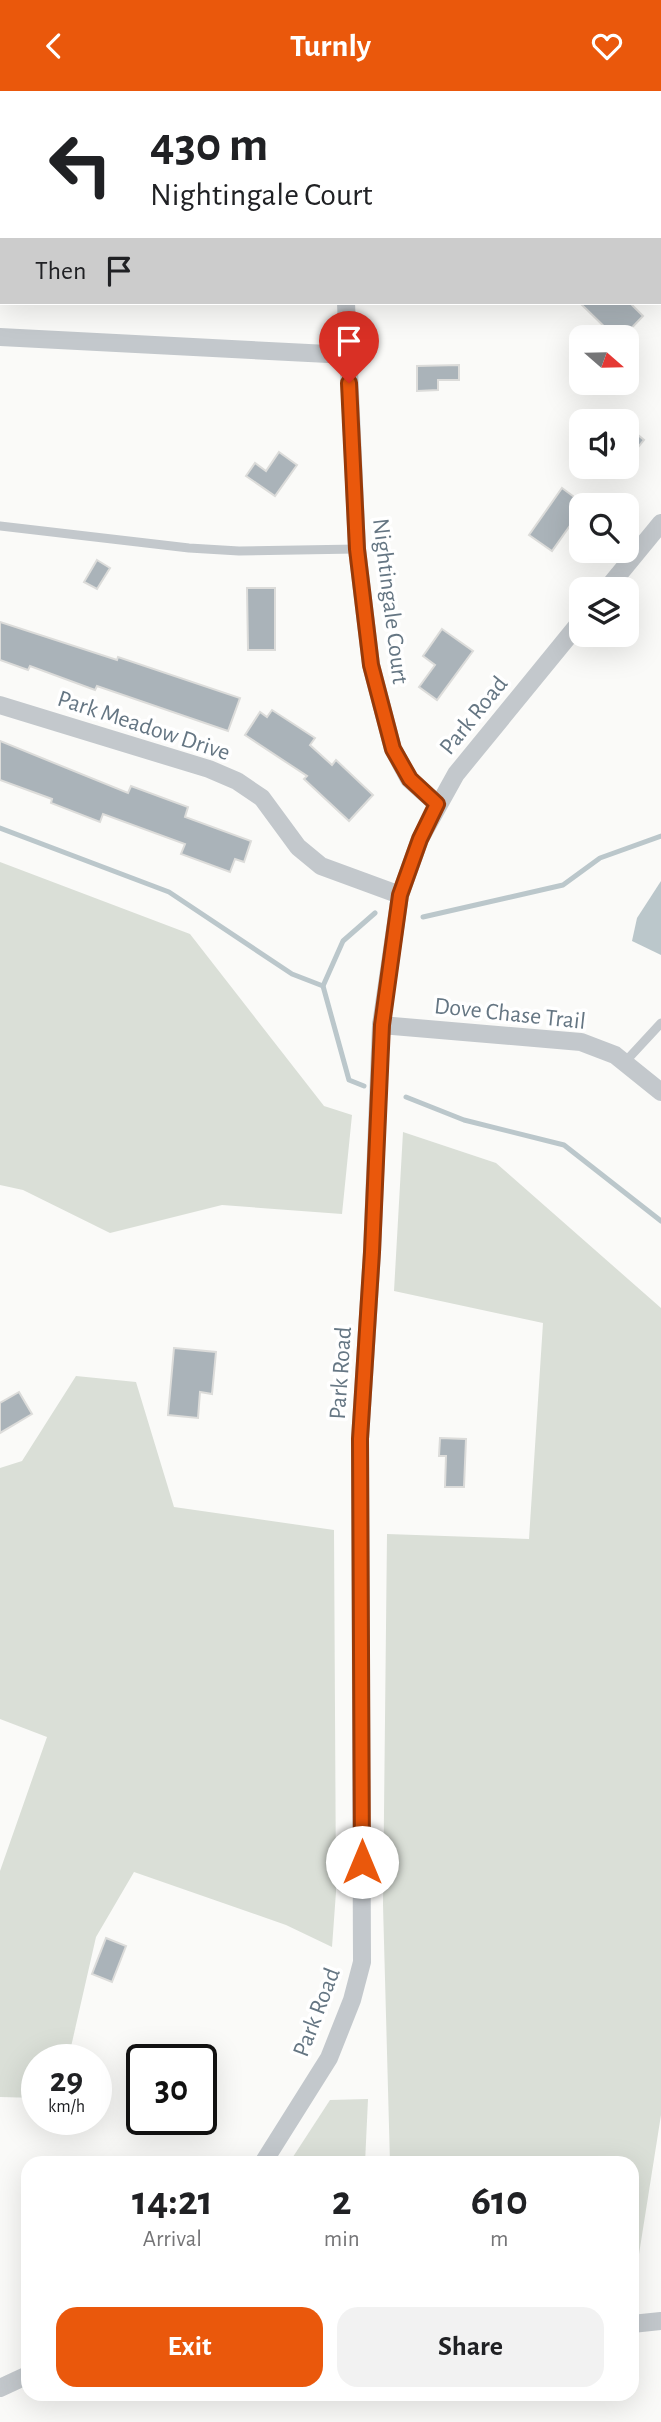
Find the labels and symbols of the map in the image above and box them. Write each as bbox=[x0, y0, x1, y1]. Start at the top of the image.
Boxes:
pin bbox=[319, 311, 379, 383]
north arrow bbox=[569, 325, 639, 395]
street label: Nightingale Court bbox=[368, 517, 412, 686]
street label: Park Road bbox=[435, 672, 512, 759]
street label: Park Meadow Drive bbox=[54, 687, 233, 765]
street label: Dove Chase Trail bbox=[433, 994, 587, 1034]
street label: Park Road bbox=[326, 1326, 356, 1420]
position arrow bbox=[325, 1825, 399, 1899]
street label: Park Road bbox=[289, 1965, 345, 2060]
speed limit sign: 30 bbox=[126, 2044, 217, 2135]

